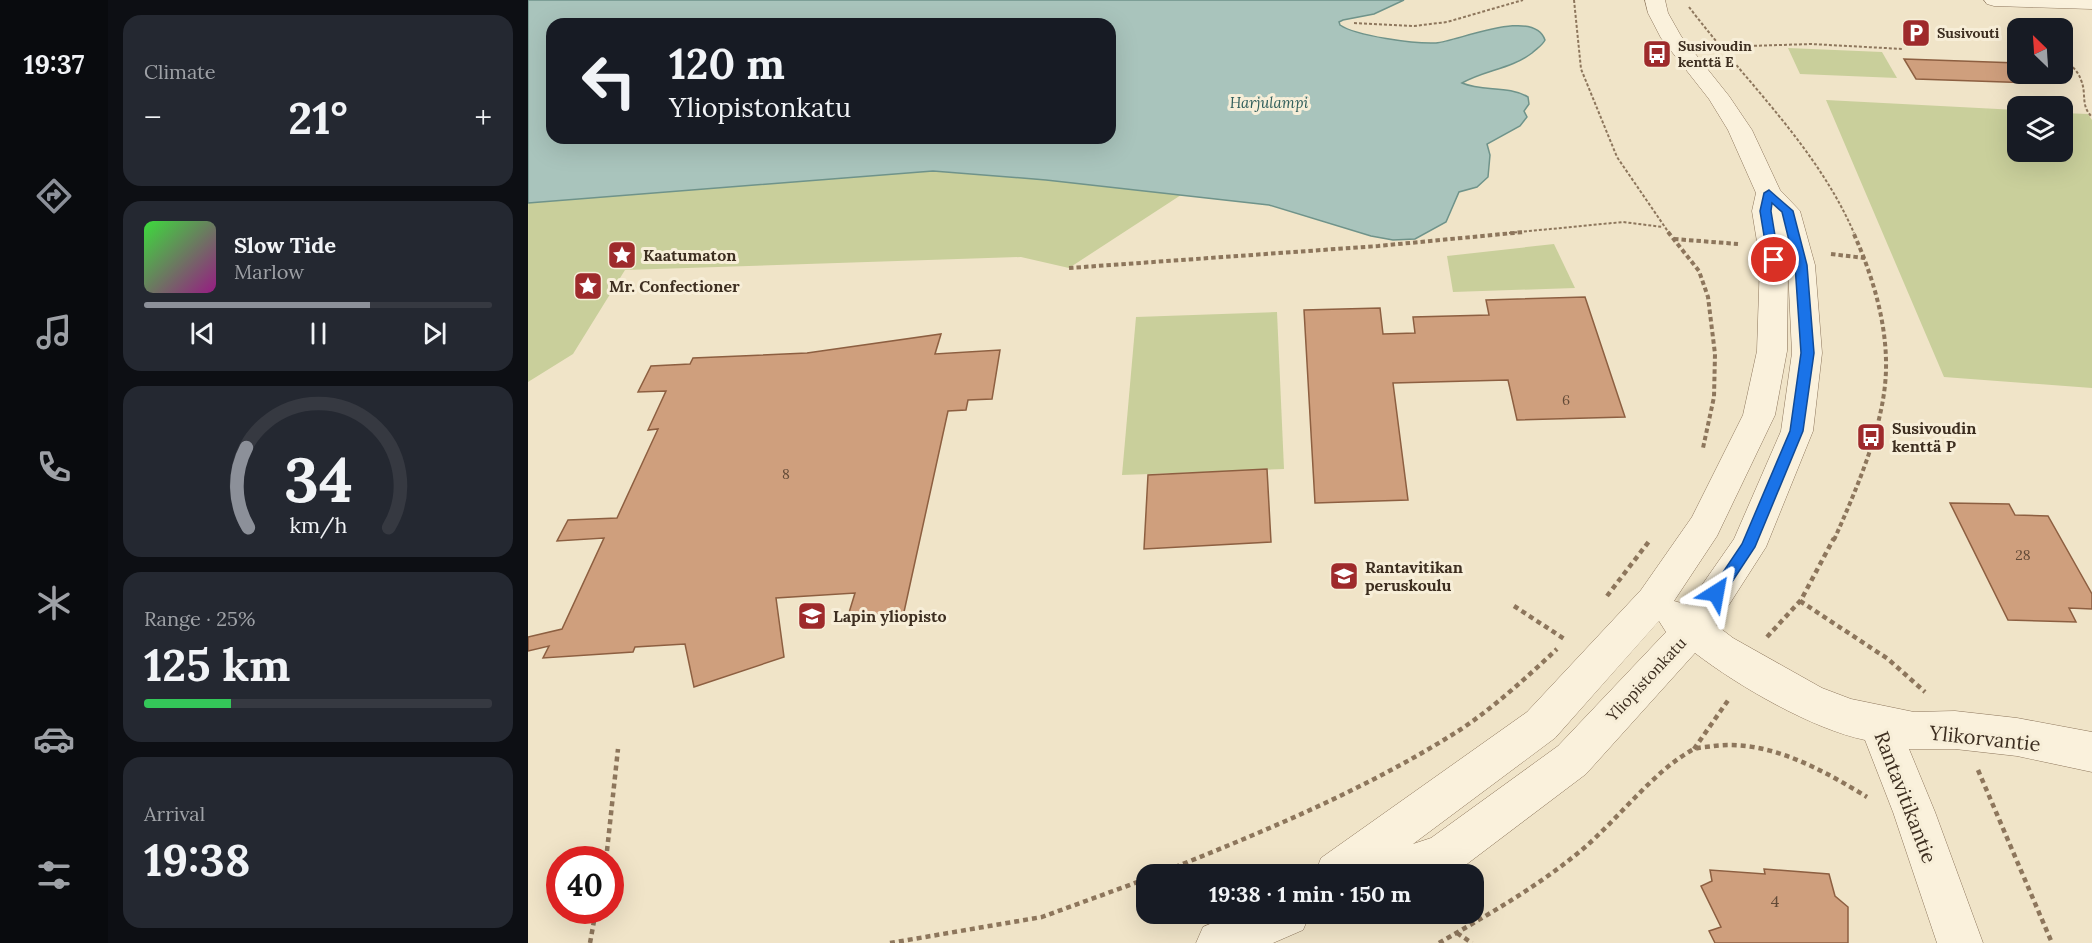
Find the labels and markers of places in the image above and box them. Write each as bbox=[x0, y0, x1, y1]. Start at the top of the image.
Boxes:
parking icon: Susivouti bbox=[1900, 17, 1932, 49]
place label: Susivouti bbox=[1937, 24, 2000, 42]
place label: Susivoudin kenttä E bbox=[1678, 37, 1752, 71]
bus stop icon: Susivoudin kenttä E bbox=[1641, 38, 1673, 70]
pin bbox=[1748, 234, 1799, 285]
place icon: Kaatumaton bbox=[606, 239, 638, 271]
place label: Kaatumaton bbox=[643, 245, 736, 265]
place icon: Mr. Confectioner bbox=[572, 270, 604, 302]
place label: Mr. Confectioner bbox=[609, 276, 740, 296]
place label: Susivoudin kenttä P bbox=[1892, 418, 1977, 456]
bus stop icon: Susivoudin kenttä P bbox=[1855, 421, 1887, 453]
place label: Rantavitikan peruskoulu bbox=[1365, 557, 1463, 595]
school or university icon: Rantavitikan peruskoulu bbox=[1328, 560, 1360, 592]
school or university icon: Lapin yliopisto bbox=[796, 600, 828, 632]
place label: Lapin yliopisto bbox=[833, 606, 947, 626]

